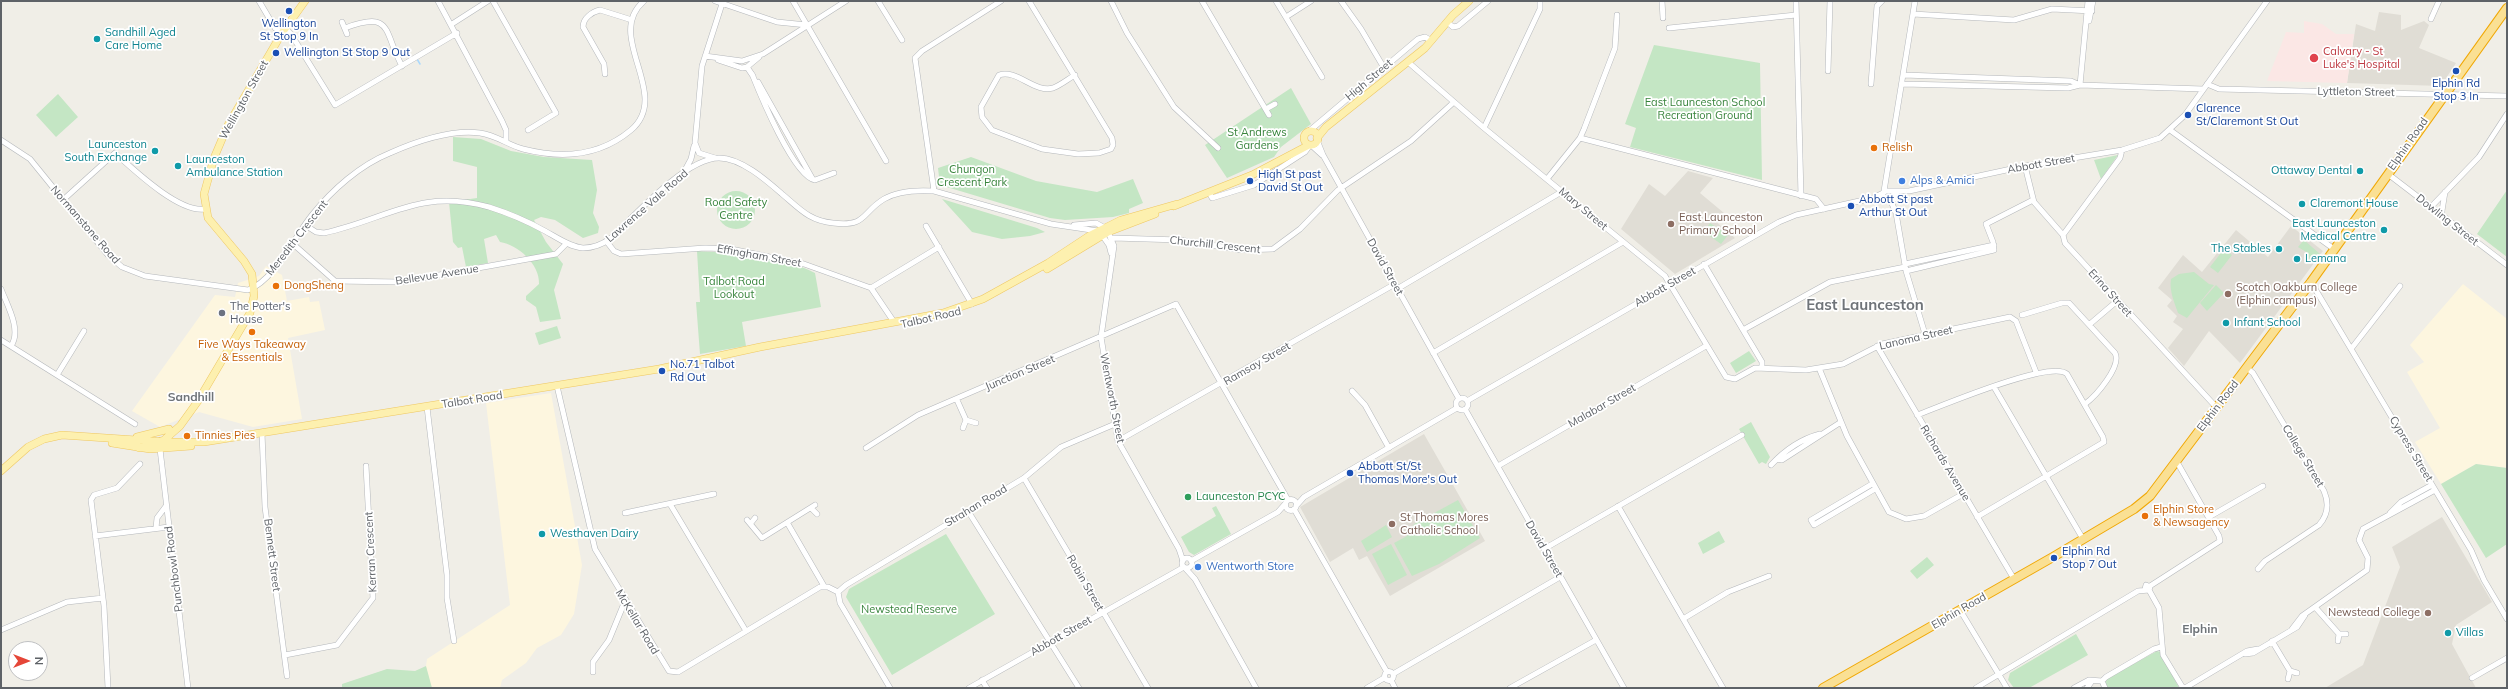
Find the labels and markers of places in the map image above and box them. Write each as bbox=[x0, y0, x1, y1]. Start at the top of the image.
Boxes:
marker: Wellington St Stop 9 In bbox=[284, 6, 294, 16]
place label: Wellington St Stop 9 In bbox=[260, 17, 318, 43]
place label: Sandhill Aged Care Home bbox=[105, 26, 176, 52]
marker: Sandhill Aged Care Home bbox=[92, 34, 102, 44]
place label: Calvary - St Luke's Hospital bbox=[2323, 45, 2400, 71]
place label: Wellington St Stop 9 Out bbox=[284, 46, 410, 60]
marker: Wellington St Stop 9 Out bbox=[271, 48, 281, 58]
marker: Calvary - St Luke's Hospital bbox=[2308, 52, 2320, 64]
marker: Elphin Rd Stop 3 In bbox=[2451, 66, 2461, 76]
place label: Elphin Rd Stop 3 In bbox=[2432, 77, 2480, 103]
place label: Clarence St/Claremont St Out bbox=[2196, 102, 2298, 128]
marker: Clarence St/Claremont St Out bbox=[2183, 110, 2193, 120]
place label: Launceston South Exchange bbox=[65, 138, 147, 164]
place label: Relish bbox=[1882, 141, 1913, 155]
marker: Relish bbox=[1869, 143, 1879, 153]
marker: Launceston South Exchange bbox=[150, 146, 160, 156]
place label: Launceston Ambulance Station bbox=[186, 153, 283, 179]
marker: Launceston Ambulance Station bbox=[173, 161, 183, 171]
place label: Ottaway Dental bbox=[2271, 164, 2352, 178]
marker: Ottaway Dental bbox=[2355, 166, 2365, 176]
place label: High St past David St Out bbox=[1258, 168, 1323, 194]
place label: Alps & Amici bbox=[1910, 174, 1974, 188]
marker: High St past David St Out bbox=[1245, 176, 1255, 186]
marker: Alps & Amici bbox=[1897, 176, 1907, 186]
place label: Abbott St past Arthur St Out bbox=[1859, 193, 1933, 219]
place label: Claremont House bbox=[2310, 197, 2398, 211]
marker: Claremont House bbox=[2297, 199, 2307, 209]
marker: Abbott St past Arthur St Out bbox=[1846, 201, 1856, 211]
place label: East Launceston Primary School bbox=[1679, 211, 1763, 237]
place label: East Launceston Medical Centre bbox=[2292, 217, 2376, 243]
marker: East Launceston Primary School bbox=[1666, 219, 1676, 229]
marker: East Launceston Medical Centre bbox=[2379, 225, 2389, 235]
place label: The Stables bbox=[2211, 242, 2271, 256]
marker: The Stables bbox=[2274, 244, 2284, 254]
place label: Lemana bbox=[2305, 252, 2346, 266]
marker: Lemana bbox=[2292, 254, 2302, 264]
place label: DongSheng bbox=[284, 279, 344, 293]
marker: DongSheng bbox=[271, 281, 281, 291]
place label: Scotch Oakburn College (Elphin campus) bbox=[2236, 281, 2357, 307]
marker: Scotch Oakburn College (Elphin campus) bbox=[2223, 289, 2233, 299]
place label: The Potter's House bbox=[230, 300, 290, 326]
marker: The Potter's House bbox=[217, 308, 227, 318]
place label: Infant School bbox=[2234, 316, 2301, 330]
marker: Infant School bbox=[2221, 318, 2231, 328]
marker: Five Ways Takeaway & Essentials bbox=[247, 327, 257, 337]
place label: Five Ways Takeaway & Essentials bbox=[198, 338, 306, 364]
place label: No.71 Talbot Rd Out bbox=[670, 358, 735, 384]
marker: No.71 Talbot Rd Out bbox=[657, 366, 667, 376]
place label: Tinnies Pies bbox=[195, 429, 255, 443]
marker: Tinnies Pies bbox=[182, 431, 192, 441]
place label: Abbott St/St Thomas More's Out bbox=[1358, 460, 1457, 486]
marker: Abbott St/St Thomas More's Out bbox=[1345, 468, 1355, 478]
place label: Launceston PCYC bbox=[1196, 490, 1286, 504]
marker: Launceston PCYC bbox=[1183, 492, 1193, 502]
place label: Elphin Store & Newsagency bbox=[2153, 503, 2229, 529]
place label: St Thomas Mores Catholic School bbox=[1400, 511, 1489, 537]
marker: Elphin Store & Newsagency bbox=[2140, 511, 2150, 521]
marker: St Thomas Mores Catholic School bbox=[1387, 519, 1397, 529]
place label: Westhaven Dairy bbox=[550, 527, 638, 541]
marker: Westhaven Dairy bbox=[537, 529, 547, 539]
place label: Elphin Rd Stop 7 Out bbox=[2062, 545, 2117, 571]
marker: Elphin Rd Stop 7 Out bbox=[2049, 553, 2059, 563]
place label: Wentworth Store bbox=[1206, 560, 1294, 574]
marker: Wentworth Store bbox=[1193, 562, 1203, 572]
place label: Newstead College bbox=[2328, 606, 2420, 620]
marker: Newstead College bbox=[2423, 608, 2433, 618]
place label: Villas bbox=[2456, 626, 2484, 640]
marker: Villas bbox=[2443, 628, 2453, 638]

